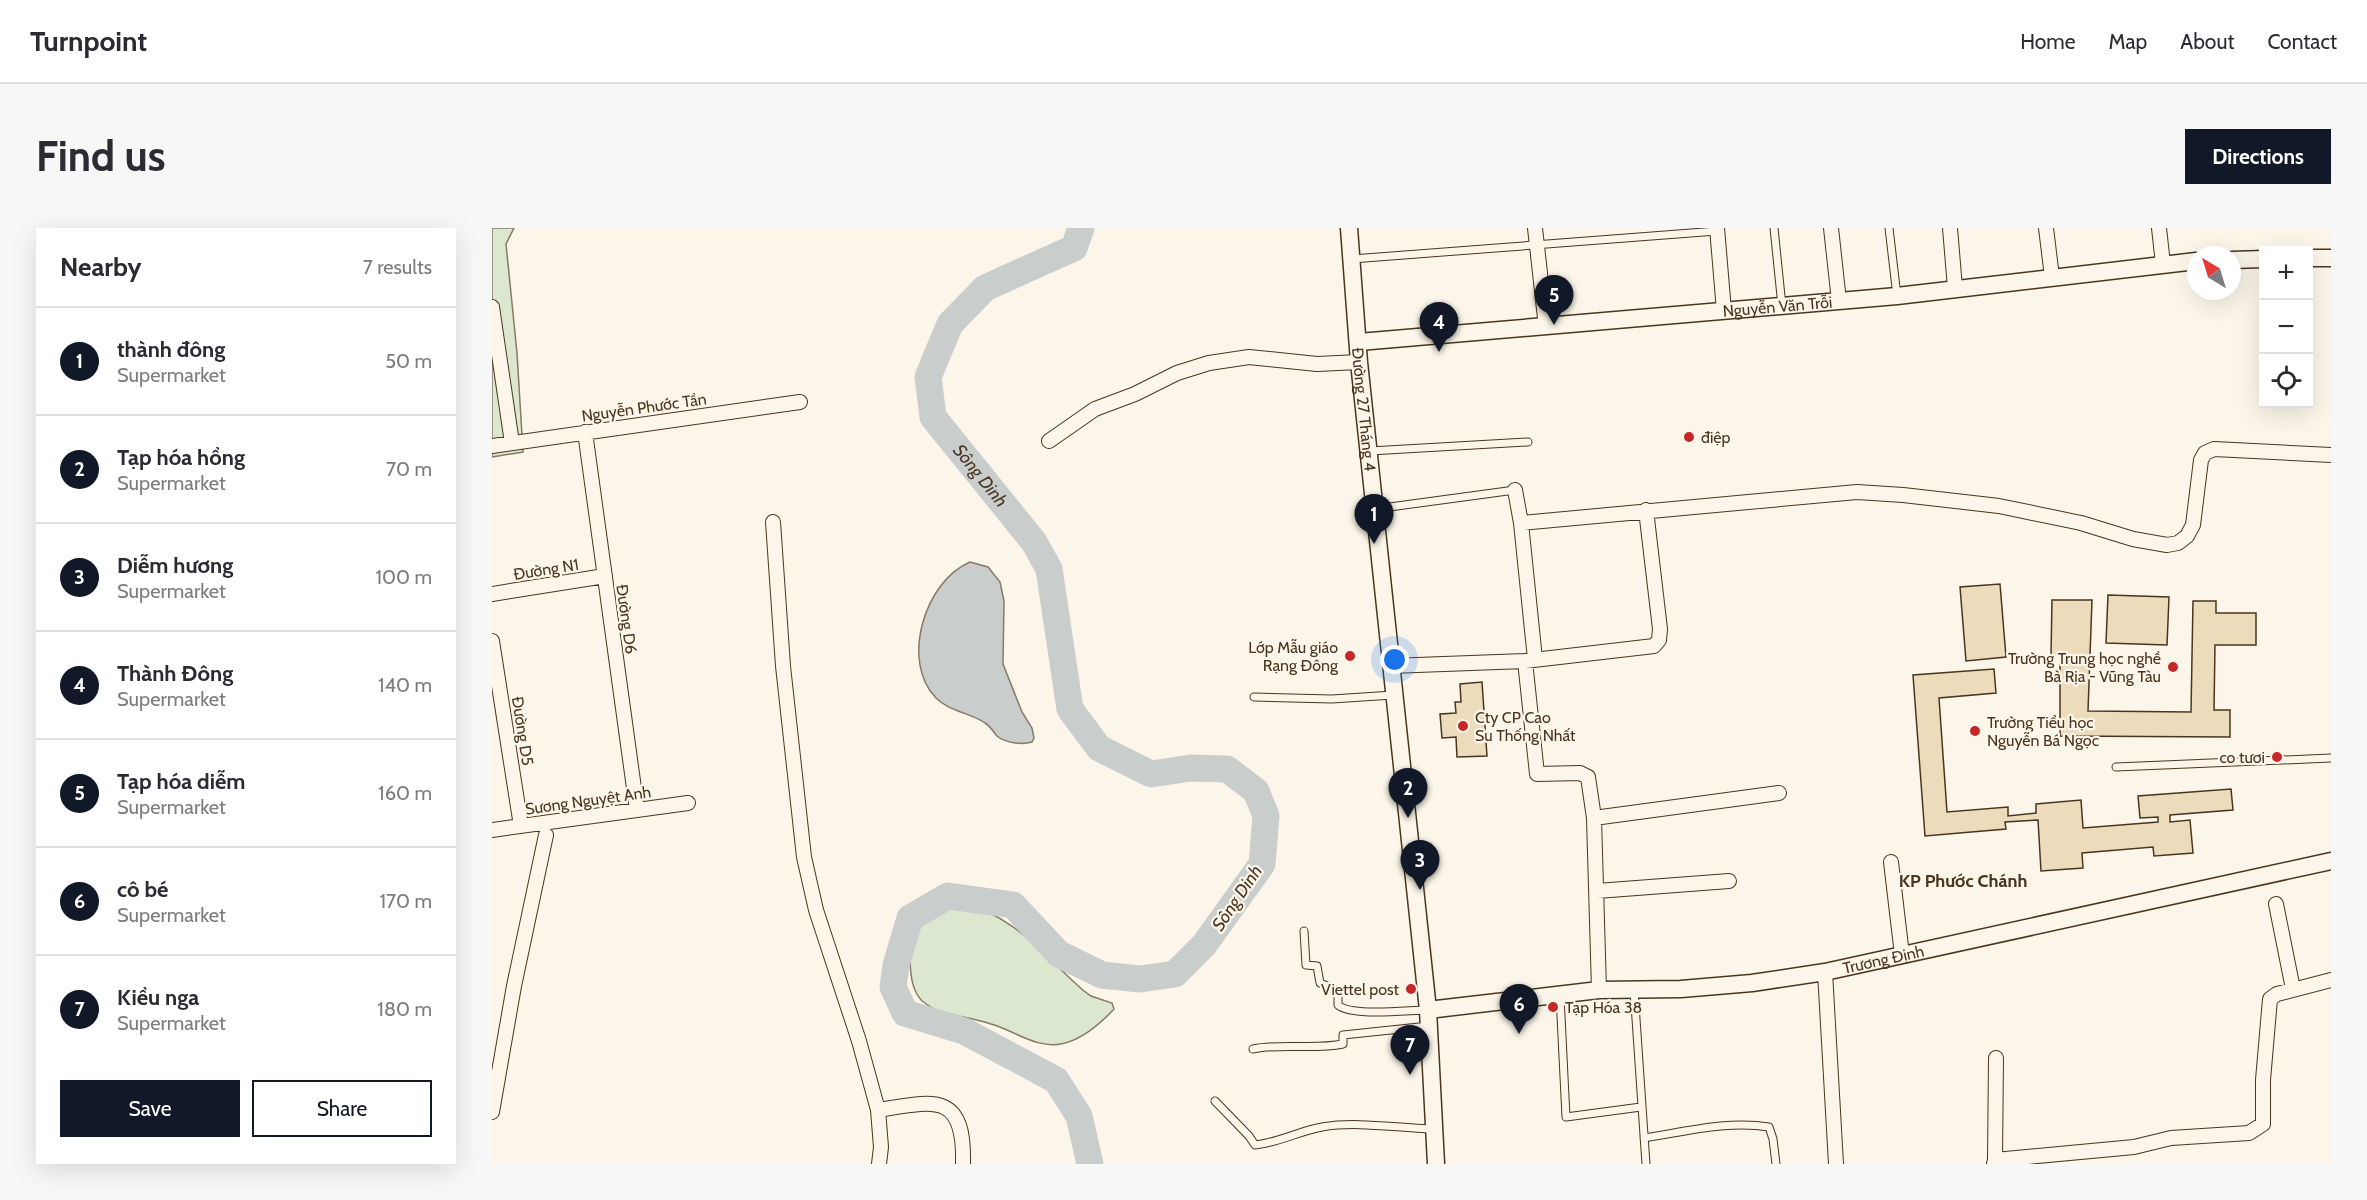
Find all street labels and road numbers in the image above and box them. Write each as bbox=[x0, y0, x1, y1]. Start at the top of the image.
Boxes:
street label: Nguyễn Văn Trỗi bbox=[1722, 293, 1833, 321]
street label: Đường 27 Tháng 4 bbox=[1348, 347, 1380, 472]
street label: Nguyễn Phước Tần bbox=[580, 389, 708, 426]
street label: Đường N1 bbox=[512, 555, 580, 584]
street label: Đường D6 bbox=[612, 583, 641, 655]
street label: Đường D5 bbox=[508, 695, 537, 767]
street label: Sương Nguyệt Anh bbox=[524, 782, 652, 819]
street label: Trương Định bbox=[1841, 942, 1926, 978]

